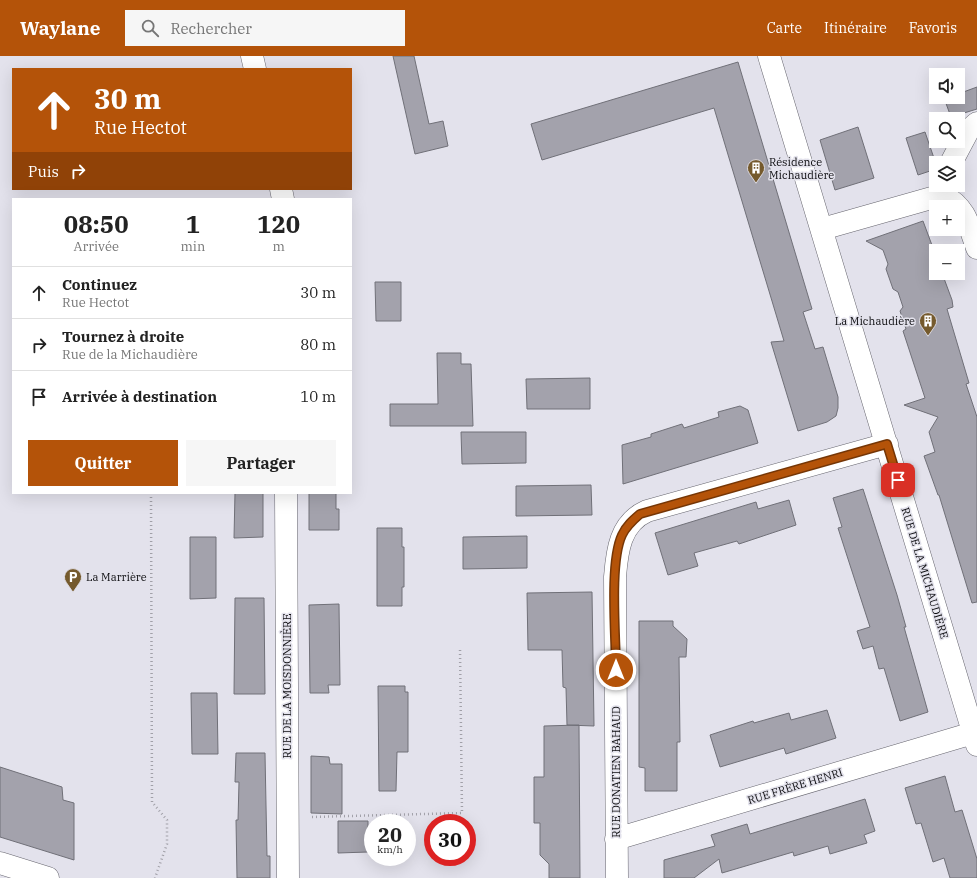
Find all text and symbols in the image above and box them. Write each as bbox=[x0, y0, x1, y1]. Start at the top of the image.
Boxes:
search box bbox=[125, 10, 405, 46]
text: Waylane bbox=[20, 16, 101, 40]
icon: search bbox=[139, 17, 161, 39]
text: Rechercher bbox=[171, 19, 252, 38]
text: Carte bbox=[767, 19, 802, 37]
text: Itinéraire bbox=[824, 19, 887, 37]
text: Favoris bbox=[909, 19, 957, 37]
map controls bbox=[929, 68, 965, 280]
button: sound bbox=[929, 68, 965, 104]
text: 30 m bbox=[94, 80, 161, 117]
icon: ahead bbox=[28, 84, 80, 136]
button: search bbox=[929, 112, 965, 148]
text: Rue Hectot bbox=[94, 116, 187, 139]
place label: Résidence Michaudière bbox=[769, 155, 834, 182]
button: layers bbox=[929, 156, 965, 192]
building icon: Résidence Michaudière bbox=[746, 158, 766, 183]
icon: right bbox=[67, 160, 89, 182]
text: Puis bbox=[28, 162, 59, 181]
button: + bbox=[929, 200, 965, 236]
text: 08:50 bbox=[64, 208, 129, 240]
text: 1 bbox=[186, 208, 200, 240]
text: 120 bbox=[257, 208, 300, 240]
text: Arrivée bbox=[74, 238, 119, 255]
text: min bbox=[180, 238, 205, 255]
text: m bbox=[272, 238, 285, 255]
button: − bbox=[929, 244, 965, 280]
text: Continuez bbox=[62, 275, 137, 294]
icon: ahead bbox=[28, 282, 50, 304]
text: 30 m bbox=[300, 283, 336, 302]
text: Rue Hectot bbox=[62, 294, 129, 311]
building icon: La Michaudière bbox=[918, 311, 938, 336]
place label: La Michaudière bbox=[835, 314, 915, 328]
text: Tournez à droite bbox=[62, 327, 184, 346]
icon: right bbox=[28, 334, 50, 356]
text: 80 m bbox=[300, 335, 336, 354]
text: Rue de la Michaudière bbox=[62, 346, 198, 363]
icon: arrive bbox=[28, 386, 50, 408]
text: Arrivée à destination bbox=[62, 387, 217, 406]
text: 10 m bbox=[300, 387, 336, 406]
button: Quitter bbox=[28, 440, 178, 486]
button: Partager bbox=[186, 440, 336, 486]
pin bbox=[881, 463, 915, 497]
icon: arrive bbox=[887, 469, 909, 491]
street label: RUE DE LA MICHAUDIÈRE bbox=[898, 506, 952, 640]
parking icon: La Marrière bbox=[63, 567, 83, 592]
place label: La Marrière bbox=[86, 570, 147, 584]
street label: RUE DE LA MOISDONNIÈRE bbox=[280, 614, 294, 758]
position arrow bbox=[595, 649, 637, 691]
street label: RUE DONATIEN BAHAUD bbox=[609, 706, 623, 838]
street label: RUE FRÈRE HENRI bbox=[746, 765, 844, 807]
speed limit sign: 30 bbox=[424, 814, 476, 866]
text: 20 bbox=[378, 821, 402, 848]
text: km/h bbox=[377, 843, 403, 856]

